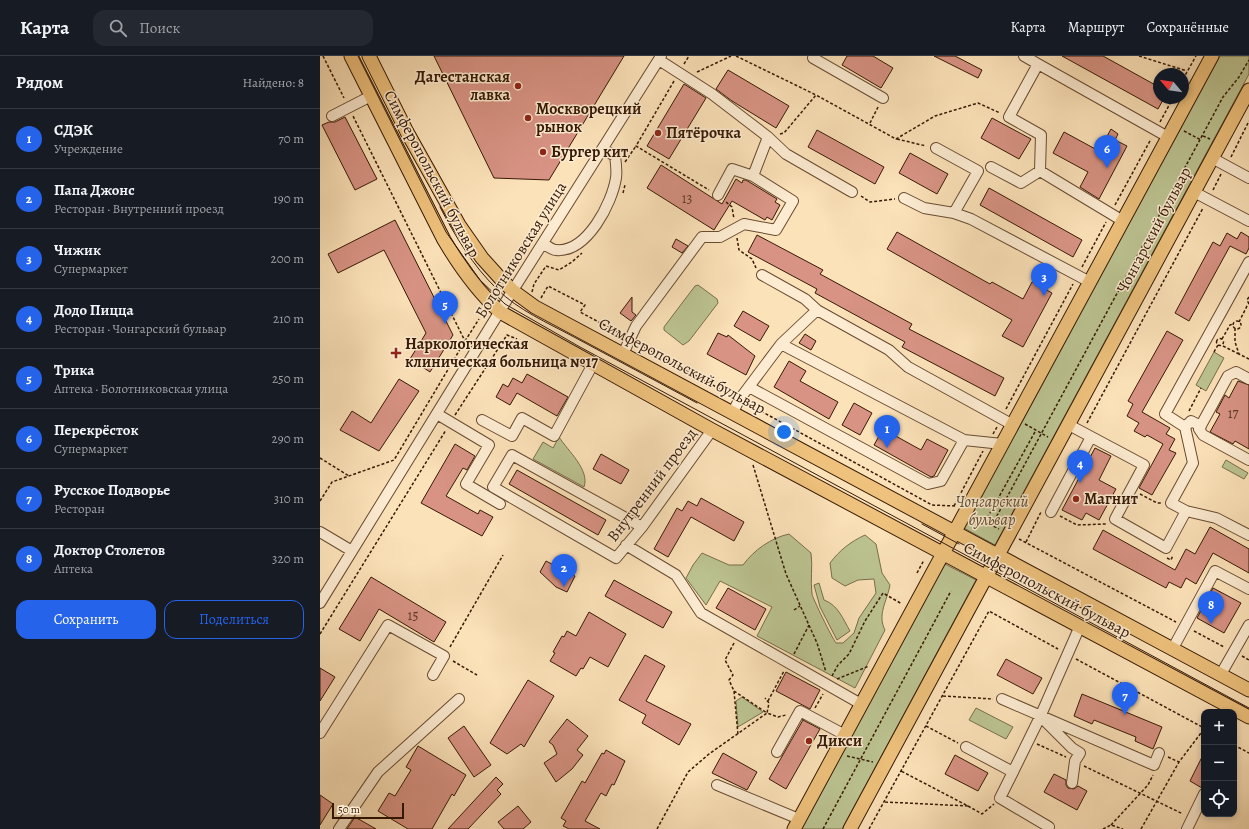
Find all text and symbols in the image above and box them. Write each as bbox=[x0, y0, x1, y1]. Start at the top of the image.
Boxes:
search box bbox=[93, 10, 373, 46]
text: Карта bbox=[20, 15, 69, 41]
icon: search bbox=[107, 17, 129, 39]
text: Поиск bbox=[139, 18, 180, 38]
text: Карта bbox=[1011, 18, 1046, 37]
text: Маршрут bbox=[1068, 18, 1124, 37]
text: Сохранённые bbox=[1146, 18, 1229, 37]
place label: Дагестанская лавка bbox=[415, 66, 510, 106]
north arrow bbox=[1153, 68, 1189, 104]
text: Рядом bbox=[16, 71, 63, 94]
text: Найдено: 8 bbox=[242, 74, 304, 91]
marker: Дагестанская лавка bbox=[513, 81, 523, 91]
street label: Симферопольский бульвар bbox=[379, 87, 485, 261]
place label: Москворецкий рынок bbox=[536, 98, 641, 138]
marker: Москворецкий рынок bbox=[523, 113, 533, 123]
text: СДЭК bbox=[54, 120, 93, 140]
place label: Пятёрочка bbox=[666, 122, 741, 144]
marker: Пятёрочка bbox=[653, 128, 663, 138]
text: 1 bbox=[27, 130, 31, 147]
text: 70 m bbox=[278, 130, 304, 147]
pin: 6 bbox=[1094, 135, 1120, 168]
text: Учреждение bbox=[54, 140, 123, 157]
place label: Бургер кит bbox=[551, 141, 629, 163]
marker: Бургер кит bbox=[538, 147, 548, 157]
street label: Чонгарский бульвар bbox=[1111, 163, 1197, 297]
street label: Болотниковская улица bbox=[470, 177, 572, 322]
text: Папа Джонс bbox=[54, 180, 135, 200]
house number: 13 bbox=[682, 189, 692, 208]
text: 2 bbox=[26, 190, 32, 207]
text: 190 m bbox=[273, 190, 304, 207]
text: Ресторан · Внутренний проезд bbox=[54, 200, 224, 217]
text: Чижик bbox=[54, 240, 101, 260]
text: 3 bbox=[26, 250, 32, 267]
text: 200 m bbox=[271, 250, 304, 267]
text: Супермаркет bbox=[54, 260, 128, 277]
pin: 3 bbox=[1031, 263, 1057, 296]
pin: 5 bbox=[432, 291, 458, 324]
text: Додо Пицца bbox=[54, 300, 134, 320]
text: 4 bbox=[26, 310, 32, 327]
text: 210 m bbox=[273, 310, 304, 327]
street label: Симферопольский бульвар bbox=[595, 313, 769, 419]
text: Ресторан · Чонгарский бульвар bbox=[54, 320, 226, 337]
place label: Наркологическая клиническая больница №17 bbox=[405, 333, 598, 373]
marker: Наркологическая клиническая больница №17 bbox=[390, 347, 402, 359]
text: Трика bbox=[54, 360, 94, 380]
text: 5 bbox=[26, 370, 32, 387]
text: 250 m bbox=[272, 370, 304, 387]
text: Аптека · Болотниковская улица bbox=[54, 380, 228, 397]
house number: 17 bbox=[1228, 404, 1238, 423]
pin: 1 bbox=[874, 415, 900, 448]
text: Перекрёсток bbox=[54, 420, 138, 440]
your location bbox=[774, 422, 794, 442]
street label: Внутренний проезд bbox=[602, 424, 702, 546]
text: 6 bbox=[26, 430, 32, 447]
text: 290 m bbox=[272, 430, 304, 447]
text: Супермаркет bbox=[54, 440, 128, 457]
pin: 4 bbox=[1067, 450, 1093, 483]
text: Русское Подворье bbox=[54, 480, 170, 500]
place label: Магнит bbox=[1084, 488, 1139, 510]
text: 7 bbox=[26, 490, 32, 507]
text: 310 m bbox=[274, 490, 304, 507]
park label: Чонгарский бульвар bbox=[956, 491, 1028, 531]
marker: Магнит bbox=[1071, 494, 1081, 504]
text: Ресторан bbox=[54, 500, 105, 517]
street label: Симферопольский бульвар bbox=[960, 537, 1134, 643]
text: Доктор Столетов bbox=[54, 540, 165, 560]
text: 8 bbox=[26, 550, 32, 567]
text: 320 m bbox=[272, 550, 304, 567]
pin: 2 bbox=[551, 554, 577, 587]
text: Аптека bbox=[54, 560, 93, 577]
pin: 8 bbox=[1198, 591, 1224, 624]
button: Сохранить bbox=[16, 600, 156, 639]
button: Поделиться bbox=[164, 600, 304, 639]
house number: 15 bbox=[408, 606, 418, 625]
pin: 7 bbox=[1112, 682, 1138, 715]
map controls bbox=[1201, 709, 1237, 817]
button: + bbox=[1201, 709, 1237, 745]
place label: Дикси bbox=[817, 730, 862, 752]
marker: Дикси bbox=[804, 736, 814, 746]
button: − bbox=[1201, 745, 1237, 781]
button: locate bbox=[1201, 781, 1237, 817]
scale bar bbox=[332, 801, 404, 820]
text: 50 m bbox=[338, 802, 360, 817]

